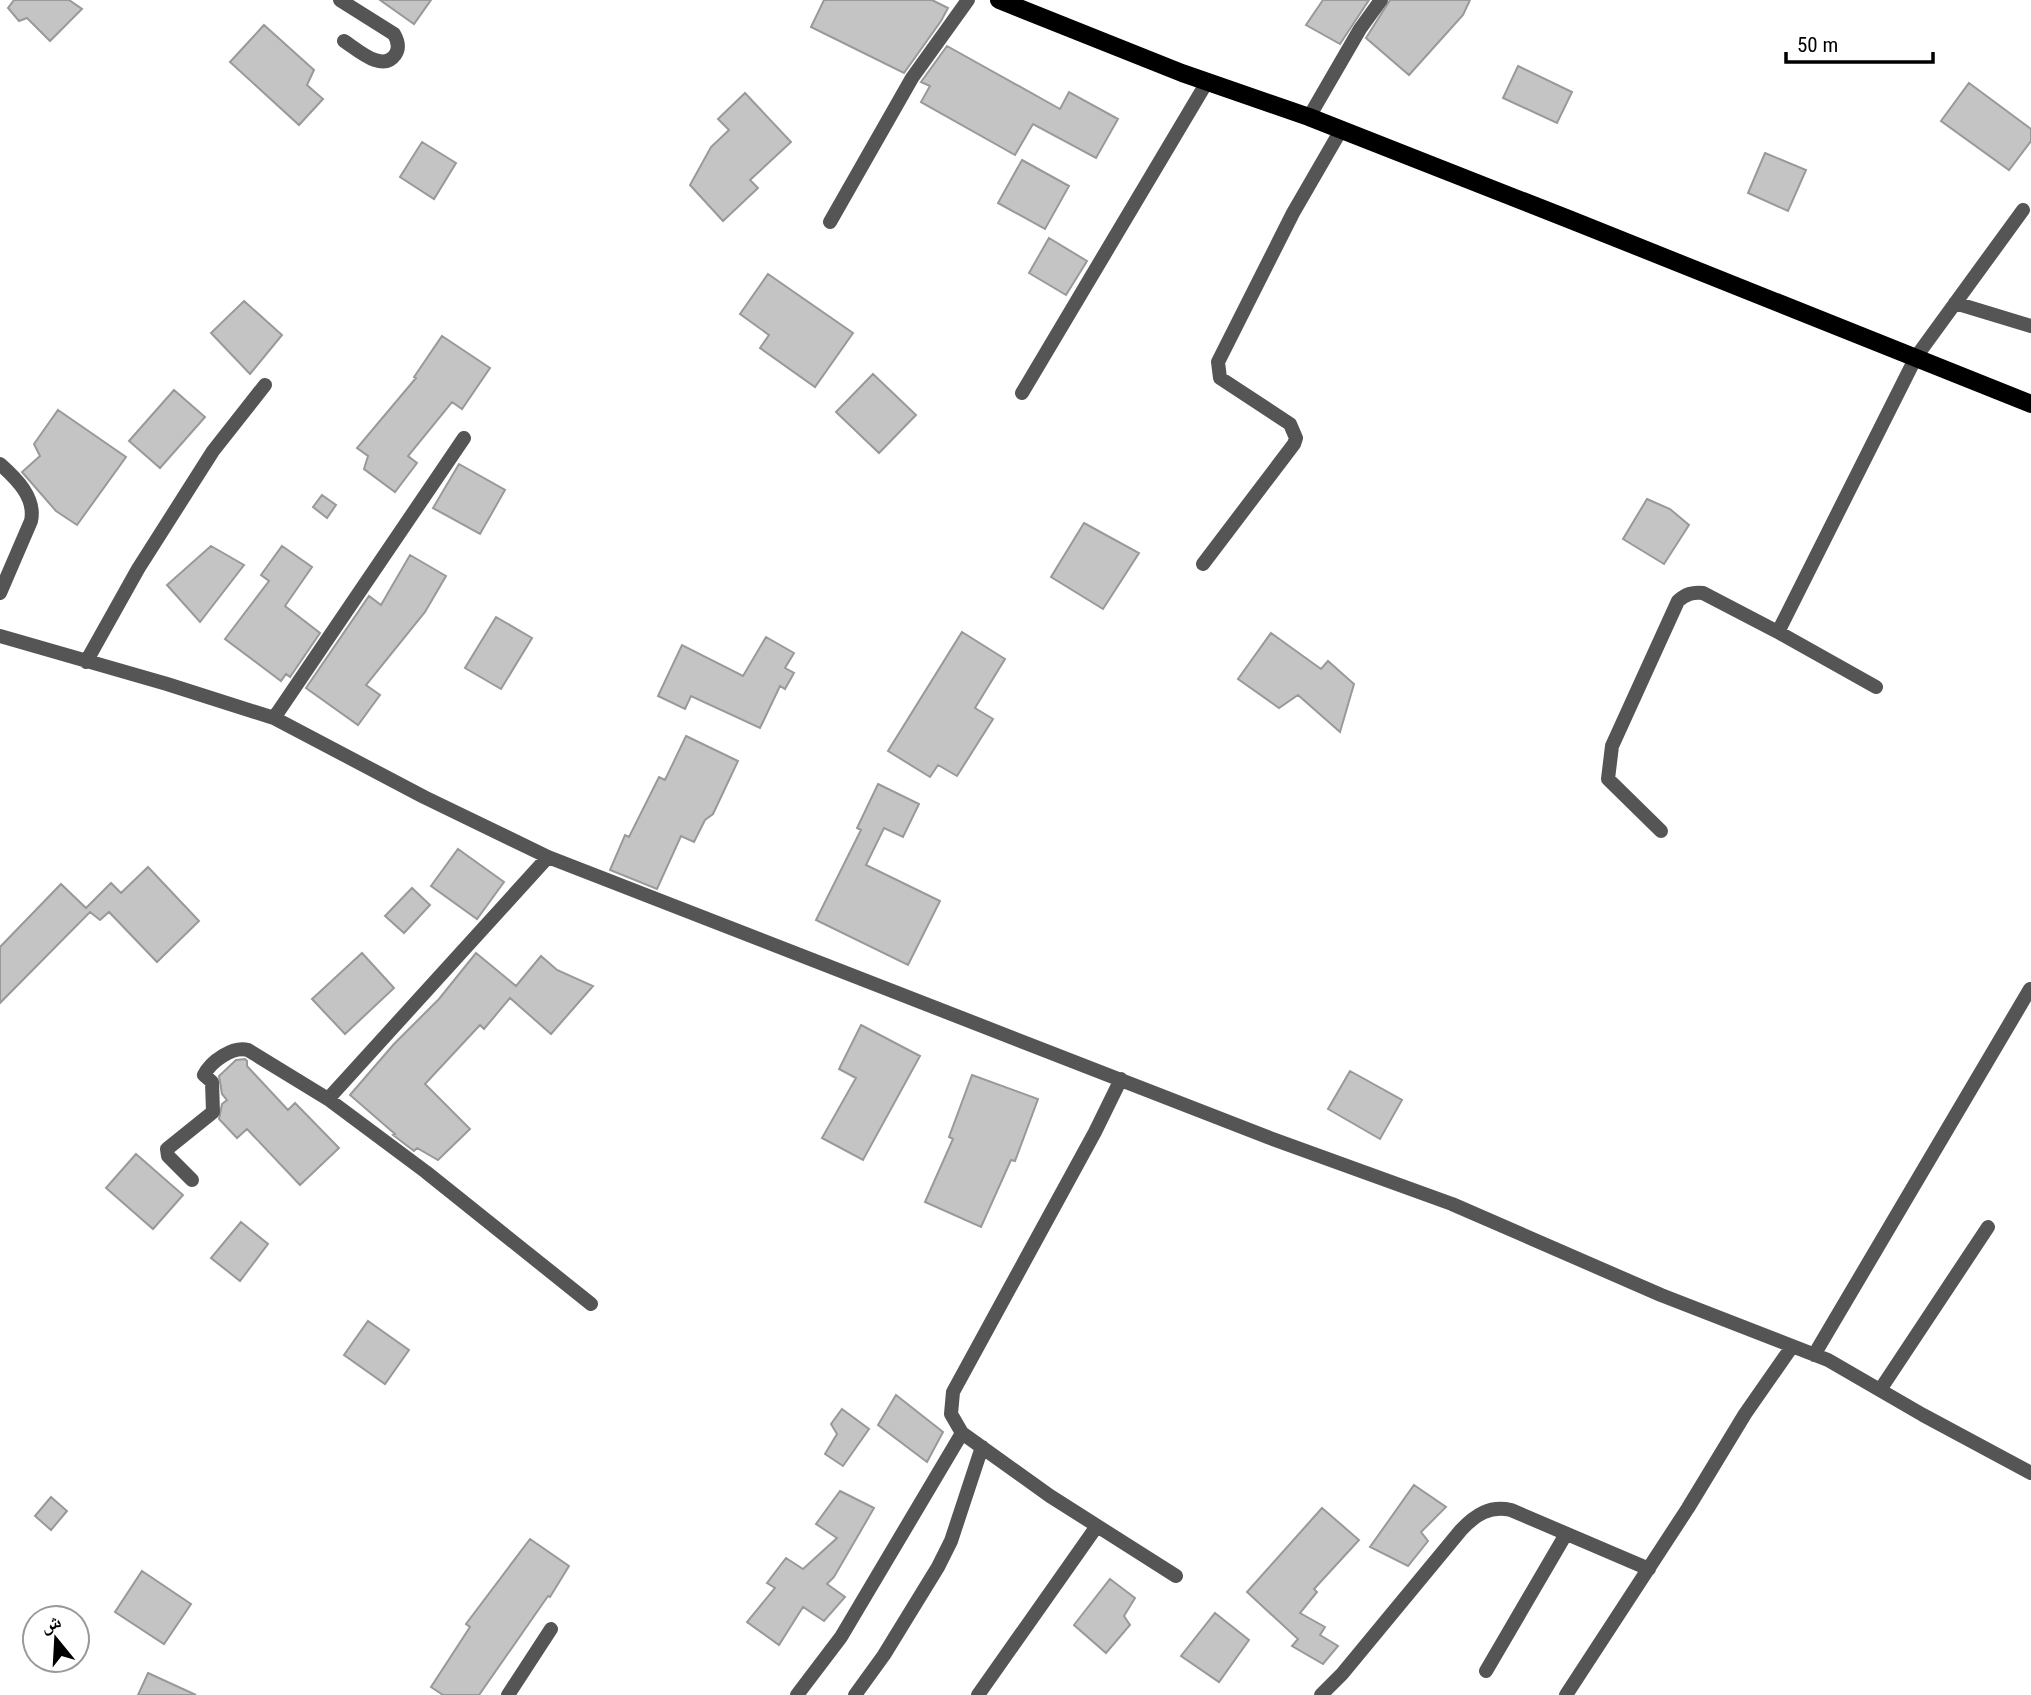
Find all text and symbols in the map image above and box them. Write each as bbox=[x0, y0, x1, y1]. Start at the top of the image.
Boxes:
scale bar bbox=[1786, 21, 1933, 65]
text: 50 m bbox=[1797, 33, 1838, 57]
north arrow bbox=[21, 1604, 91, 1674]
text: ش bbox=[38, 1609, 64, 1637]

